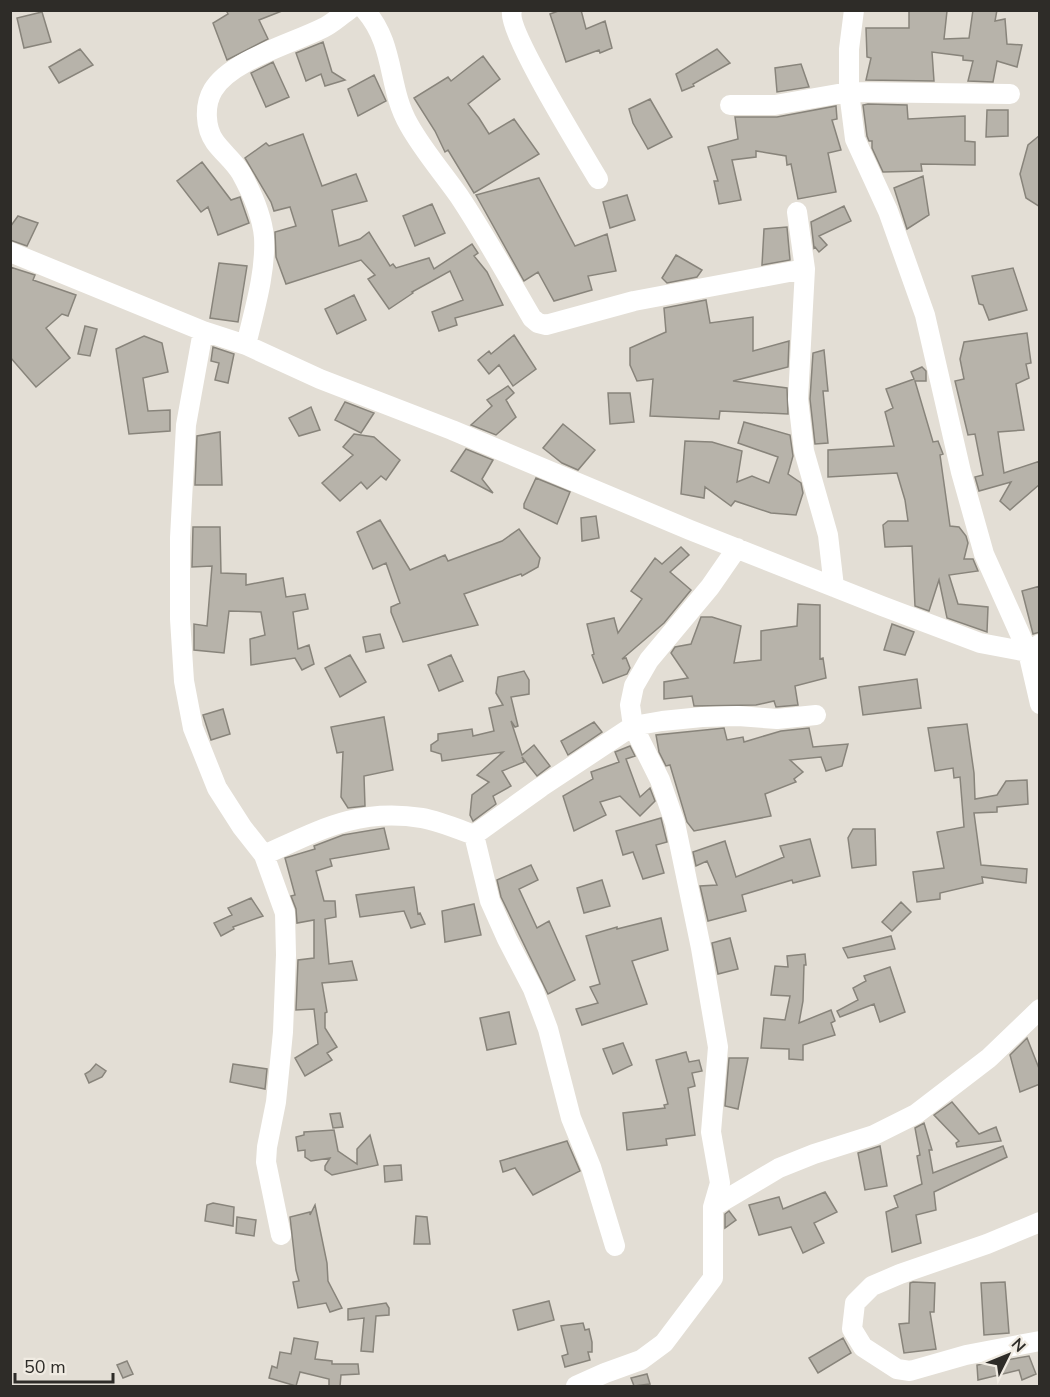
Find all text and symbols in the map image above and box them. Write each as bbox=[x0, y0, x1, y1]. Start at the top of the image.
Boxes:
north arrow bbox=[978, 1325, 1038, 1385]
text: N bbox=[1006, 1334, 1030, 1357]
scale bar bbox=[15, 1346, 112, 1384]
text: 50 m bbox=[24, 1355, 66, 1379]

